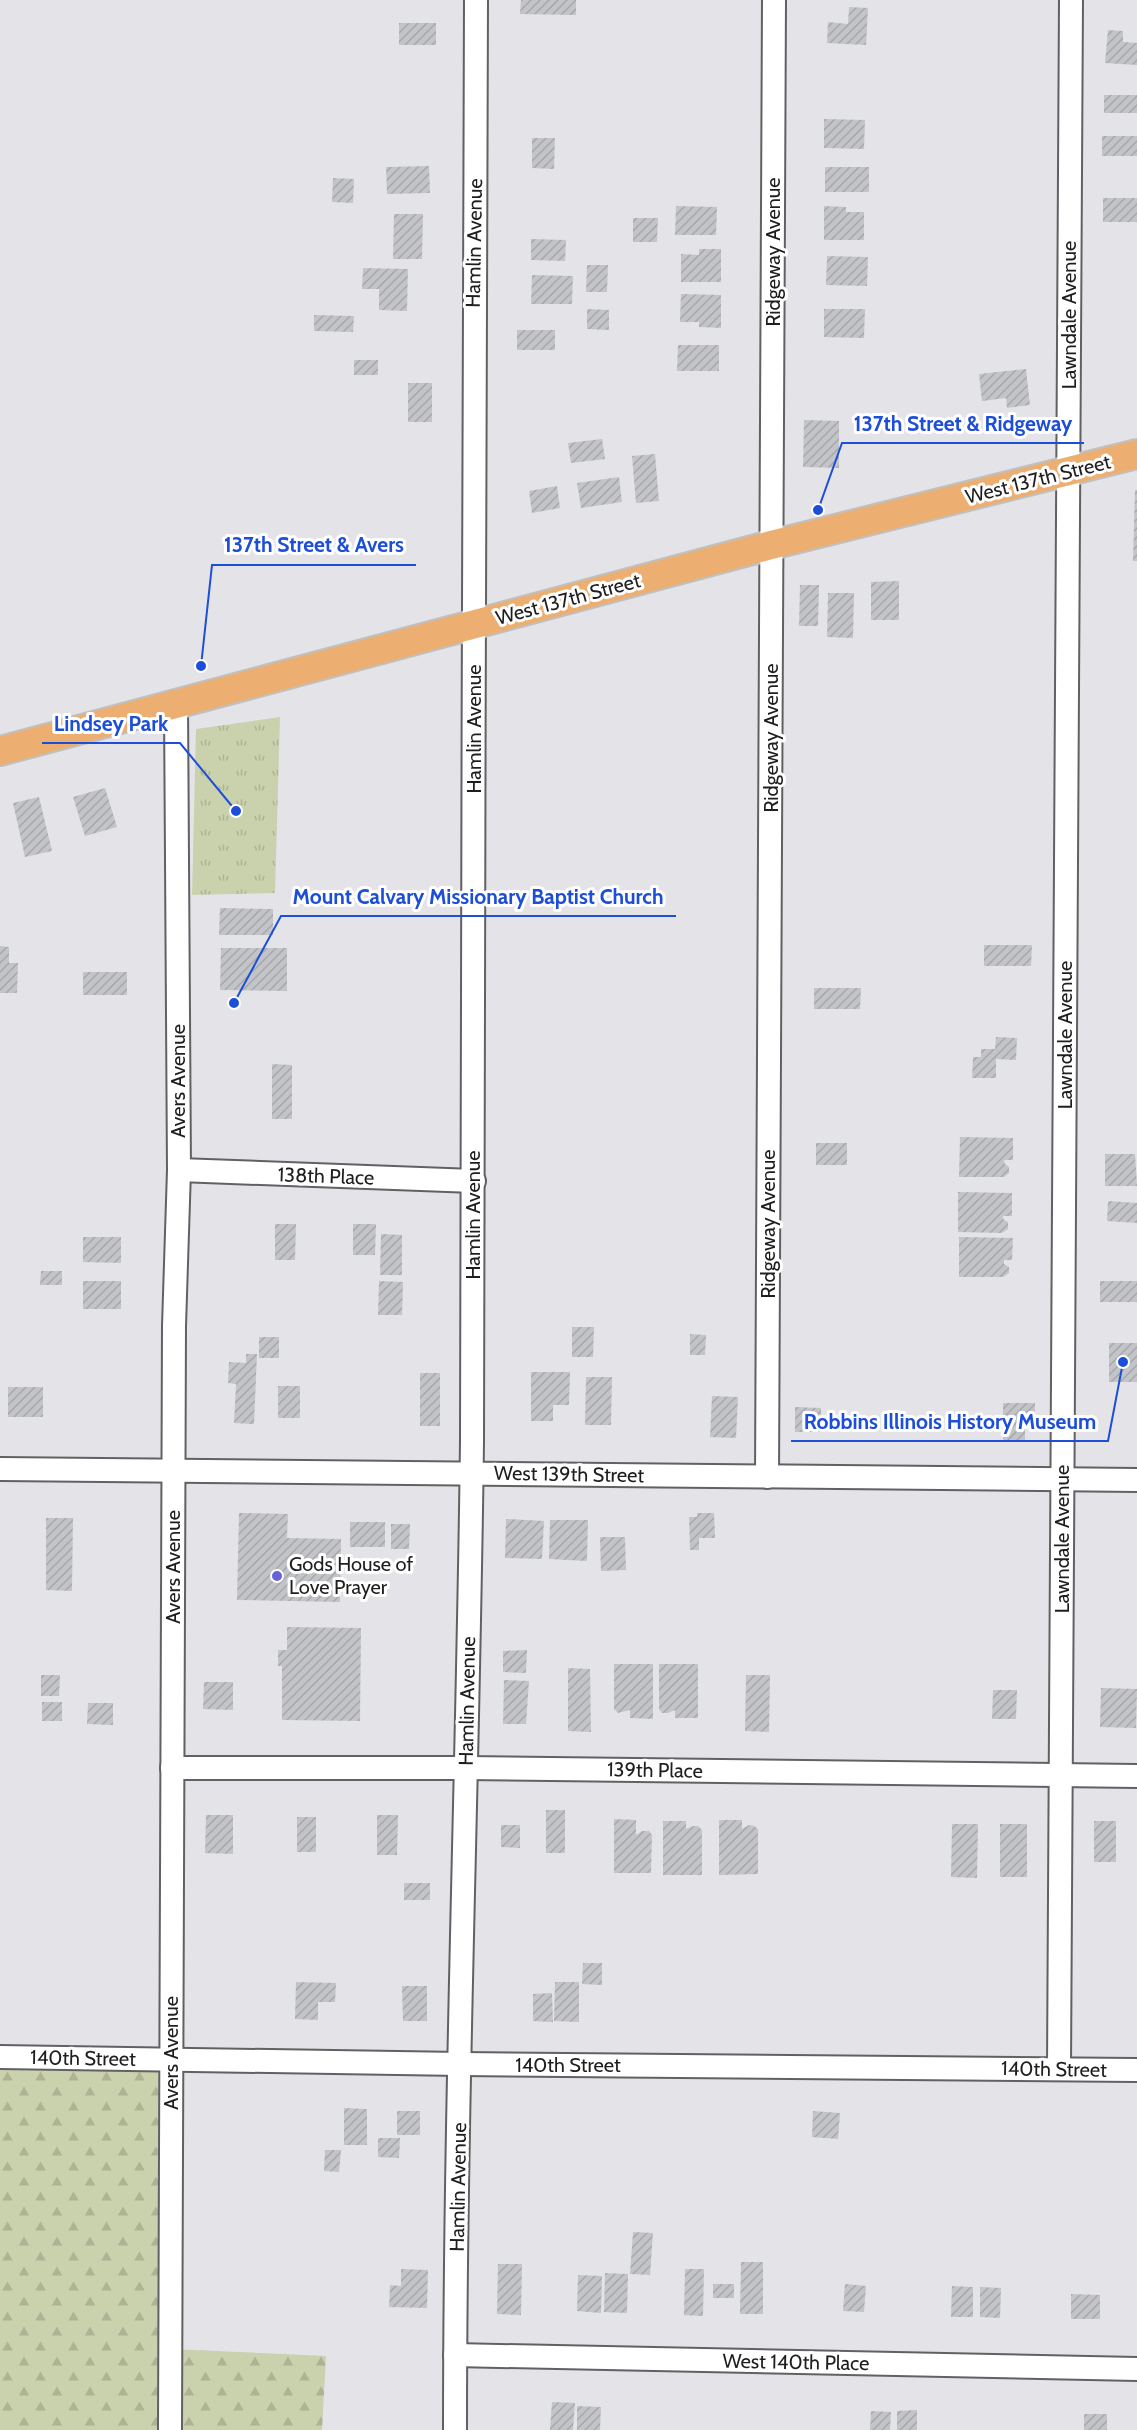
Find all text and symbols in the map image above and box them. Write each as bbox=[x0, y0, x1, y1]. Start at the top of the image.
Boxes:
street label: Ridgeway Avenue bbox=[761, 177, 785, 327]
street label: Hamlin Avenue bbox=[461, 178, 487, 308]
street label: Lawndale Avenue bbox=[1057, 241, 1081, 389]
callout: 137th Street & Ridgeway bbox=[842, 404, 1084, 443]
text: 137th Street & Ridgeway bbox=[854, 411, 1073, 436]
street label: West 137th Street bbox=[963, 449, 1113, 509]
callout: 137th Street & Avers bbox=[212, 526, 416, 565]
text: 137th Street & Avers bbox=[224, 532, 404, 557]
street label: West 137th Street bbox=[493, 568, 643, 630]
street label: Ridgeway Avenue bbox=[759, 663, 783, 813]
street label: Hamlin Avenue bbox=[462, 664, 486, 794]
callout: Lindsey Park bbox=[42, 704, 180, 743]
text: Lindsey Park bbox=[54, 711, 169, 736]
callout: Mount Calvary Missionary Baptist Church bbox=[281, 877, 676, 916]
text: Mount Calvary Missionary Baptist Church bbox=[293, 884, 663, 909]
street label: Lawndale Avenue bbox=[1053, 961, 1077, 1109]
street label: Avers Avenue bbox=[166, 1024, 190, 1138]
street label: Ridgeway Avenue bbox=[756, 1149, 780, 1299]
street label: Hamlin Avenue bbox=[461, 1150, 485, 1280]
street label: 138th Place bbox=[277, 1162, 375, 1190]
callout: Robbins Illinois History Museum bbox=[791, 1402, 1108, 1441]
text: Robbins Illinois History Museum bbox=[804, 1409, 1096, 1434]
street label: West 139th Street bbox=[494, 1461, 644, 1487]
street label: Lawndale Avenue bbox=[1050, 1465, 1074, 1613]
street label: Avers Avenue bbox=[161, 1510, 185, 1624]
place label: Gods House of Love Prayer bbox=[289, 1552, 413, 1599]
marker: Gods House of Love Prayer bbox=[270, 1569, 284, 1583]
street label: Hamlin Avenue bbox=[454, 1636, 480, 1766]
street label: 139th Place bbox=[607, 1757, 703, 1783]
street label: Avers Avenue bbox=[159, 1996, 183, 2110]
street label: 140th Street bbox=[30, 2045, 136, 2071]
street label: 140th Street bbox=[515, 2053, 621, 2077]
street label: 140th Street bbox=[1001, 2056, 1107, 2082]
street label: Hamlin Avenue bbox=[445, 2122, 471, 2252]
street label: West 140th Place bbox=[722, 2349, 870, 2375]

